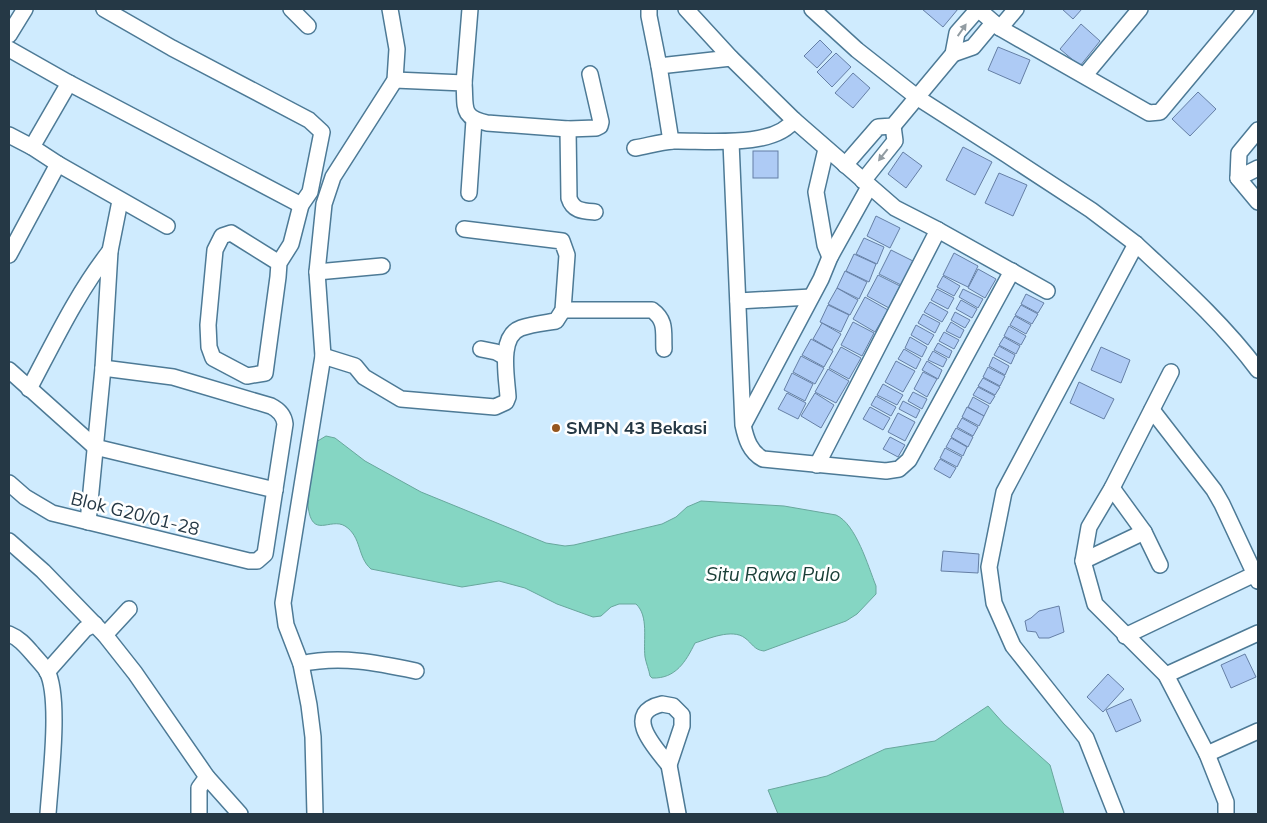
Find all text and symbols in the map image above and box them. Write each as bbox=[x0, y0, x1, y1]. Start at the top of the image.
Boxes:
one-way arrow bbox=[957, 23, 967, 37]
one-way arrow bbox=[878, 148, 889, 161]
place label: SMPN 43 Bekasi bbox=[566, 416, 707, 439]
marker: SMPN 43 Bekasi bbox=[550, 422, 562, 434]
street label: Blok G20/01-28 bbox=[68, 486, 202, 541]
water label: Situ Rawa Pulo bbox=[706, 562, 840, 586]

